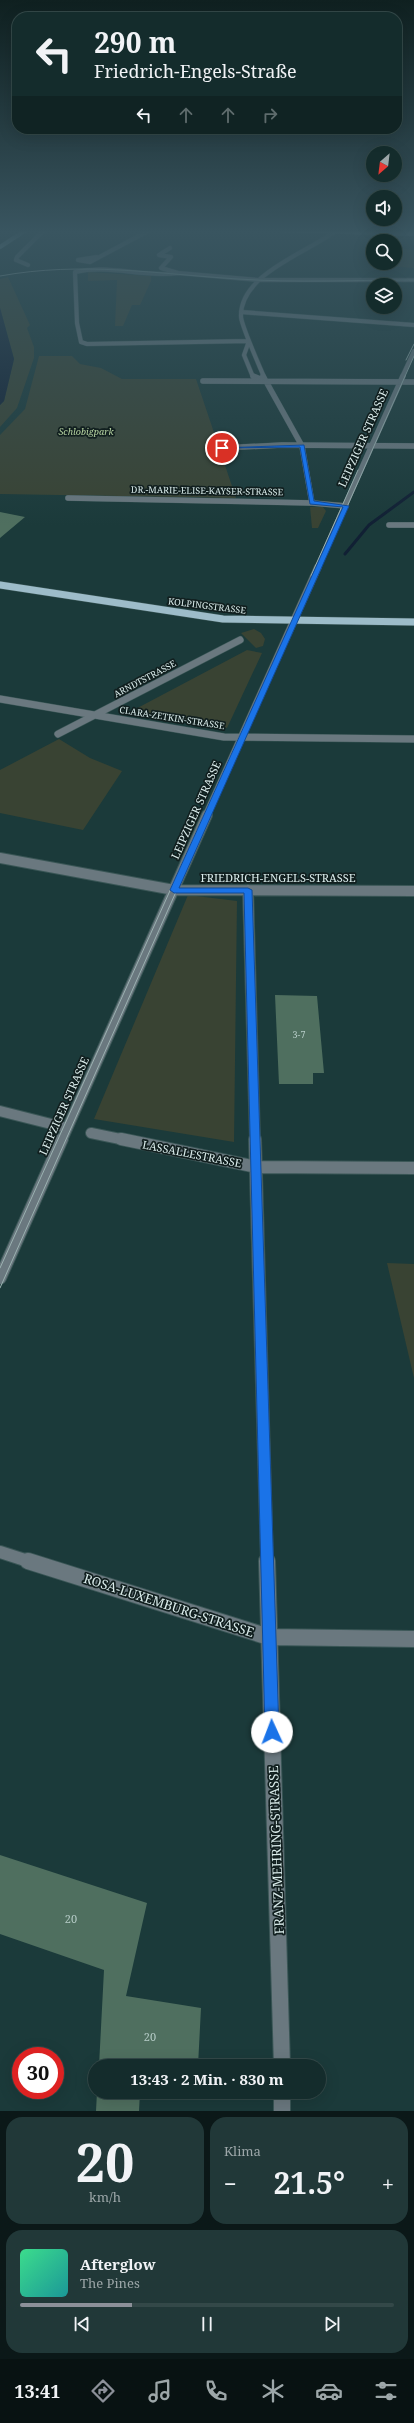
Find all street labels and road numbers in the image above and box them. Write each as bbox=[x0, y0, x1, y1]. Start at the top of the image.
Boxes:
street label: LEIPZIGER STRASSE bbox=[334, 386, 391, 489]
street label: DR.-MARIE-ELISE-KAYSER-STRASSE bbox=[131, 483, 284, 498]
street label: KOLPINGSTRASSE bbox=[167, 594, 247, 617]
street label: ARNDTSTRASSE bbox=[111, 656, 179, 700]
street label: CLARA-ZETKIN-STRASSE bbox=[119, 703, 226, 732]
street label: LEIPZIGER STRASSE bbox=[167, 758, 224, 861]
street label: FRIEDRICH-ENGELS-STRASSE bbox=[200, 870, 356, 885]
street label: LEIPZIGER STRASSE bbox=[35, 1054, 92, 1157]
street label: LASSALLESTRASSE bbox=[141, 1137, 243, 1171]
street label: ROSA-LUXEMBURG-STRASSE bbox=[81, 1569, 257, 1641]
street label: FRANZ-MEHRING-STRASSE bbox=[264, 1765, 288, 1935]

